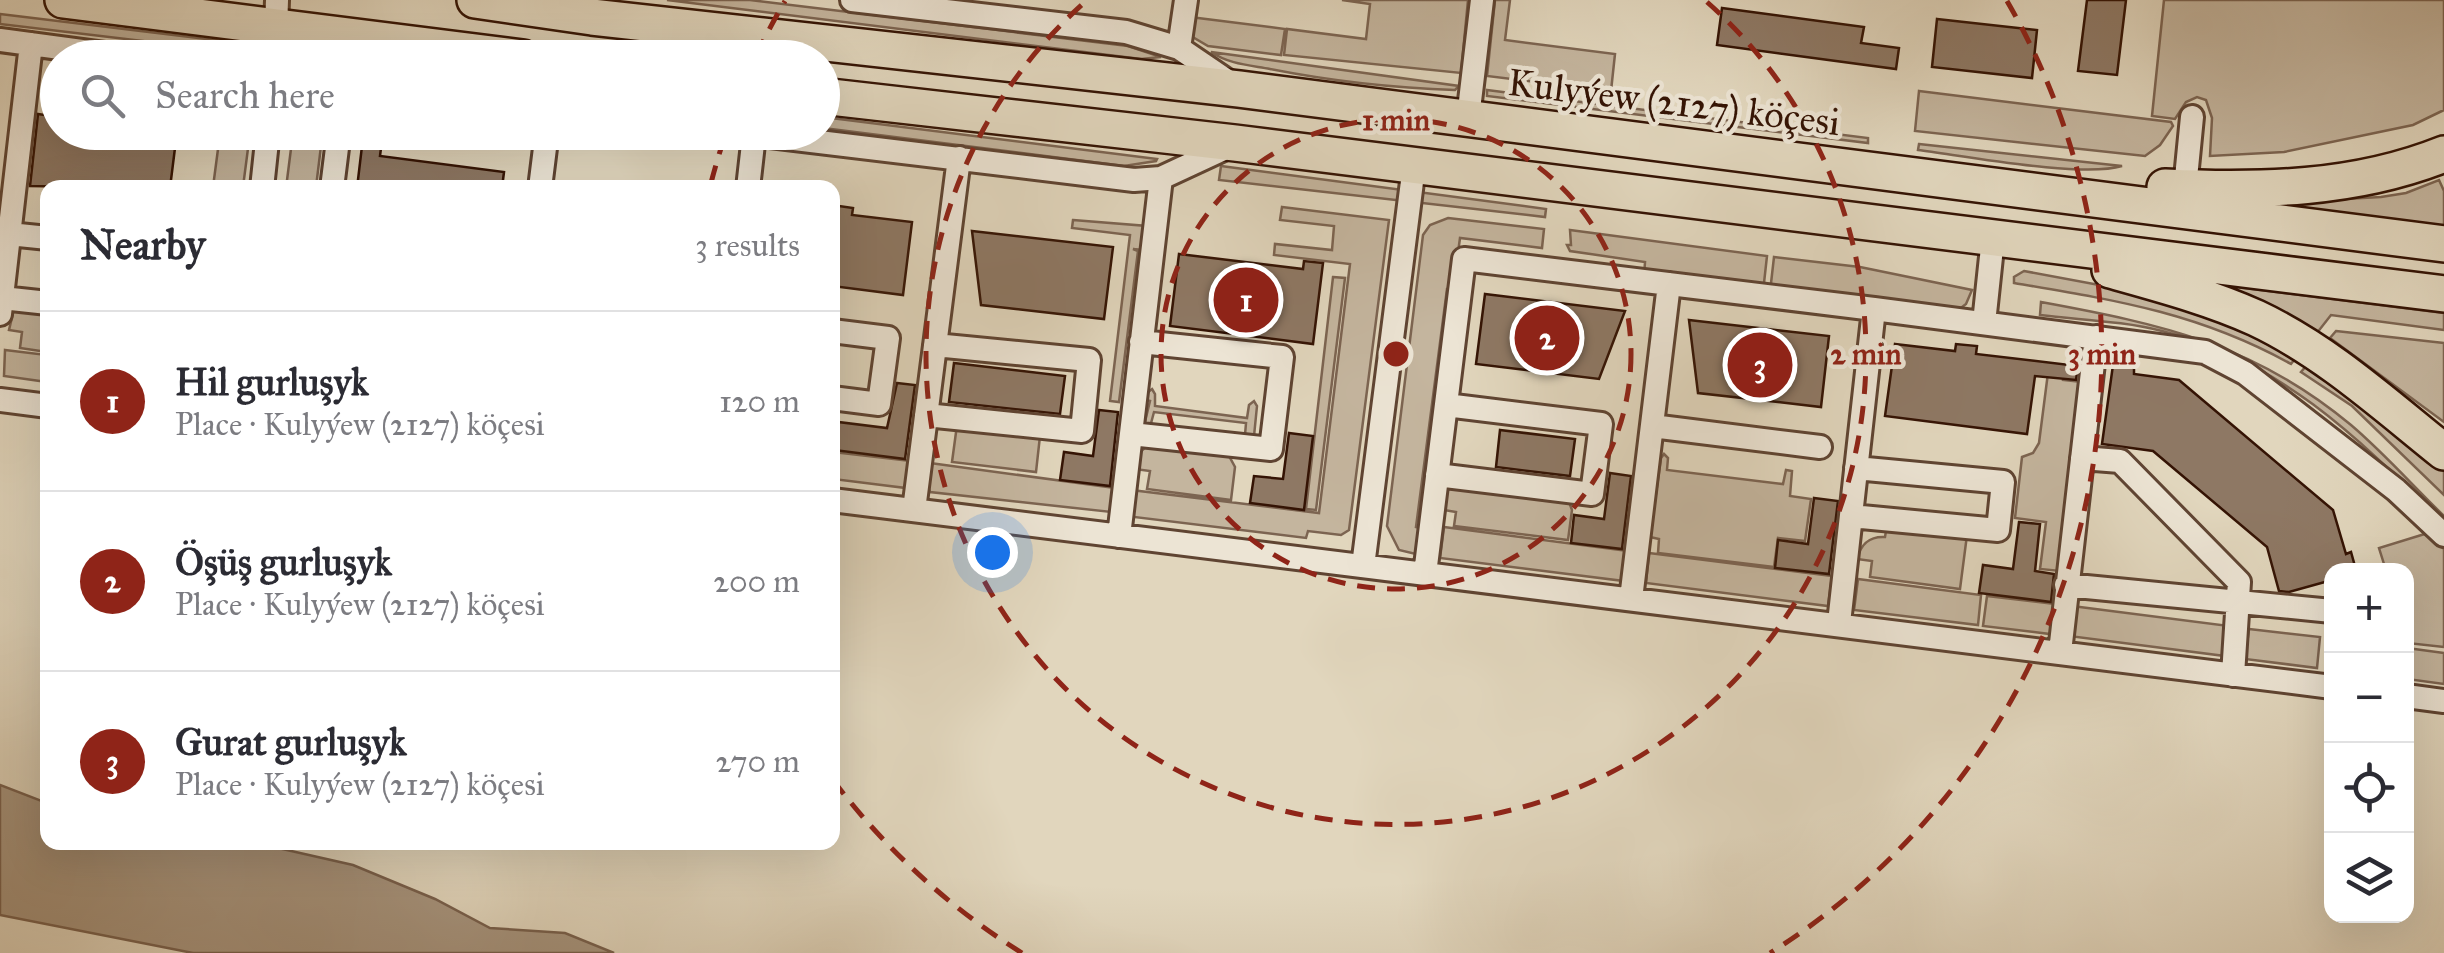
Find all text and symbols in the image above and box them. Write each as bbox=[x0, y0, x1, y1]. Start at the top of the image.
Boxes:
search box bbox=[40, 40, 840, 150]
street label: Kulyýew (2127) köçesi bbox=[1505, 59, 1843, 145]
icon: search bbox=[75, 68, 130, 123]
text: Search here bbox=[155, 72, 335, 118]
text: 1 min bbox=[1362, 102, 1431, 138]
text: Nearby bbox=[80, 219, 205, 271]
text: 3 results bbox=[695, 226, 800, 265]
pin: 1 bbox=[1214, 262, 1278, 338]
pin: 2 bbox=[1514, 300, 1580, 376]
pin: 3 bbox=[1728, 328, 1792, 402]
centre of rings bbox=[1378, 336, 1414, 372]
text: 2 min bbox=[1831, 336, 1902, 372]
text: 3 min bbox=[2068, 336, 2137, 372]
text: Hil gurluşyk bbox=[175, 359, 369, 405]
text: 1 bbox=[106, 382, 119, 421]
text: 120 m bbox=[719, 382, 800, 421]
text: Place · Kulyýew (2127) köçesi bbox=[175, 405, 545, 444]
your location bbox=[967, 527, 1018, 578]
text: Öşüş gurluşyk bbox=[175, 539, 392, 585]
text: 2 bbox=[105, 562, 120, 601]
text: 200 m bbox=[713, 562, 800, 601]
map controls bbox=[2324, 563, 2414, 923]
button: + bbox=[2324, 563, 2414, 653]
text: Place · Kulyýew (2127) köçesi bbox=[175, 585, 545, 624]
button: − bbox=[2324, 653, 2414, 743]
text: Gurat gurluşyk bbox=[175, 719, 407, 765]
text: 3 bbox=[106, 742, 119, 781]
text: 270 m bbox=[716, 742, 800, 781]
button: locate bbox=[2324, 743, 2414, 833]
text: Place · Kulyýew (2127) köçesi bbox=[175, 765, 545, 804]
button: layers bbox=[2324, 833, 2414, 923]

